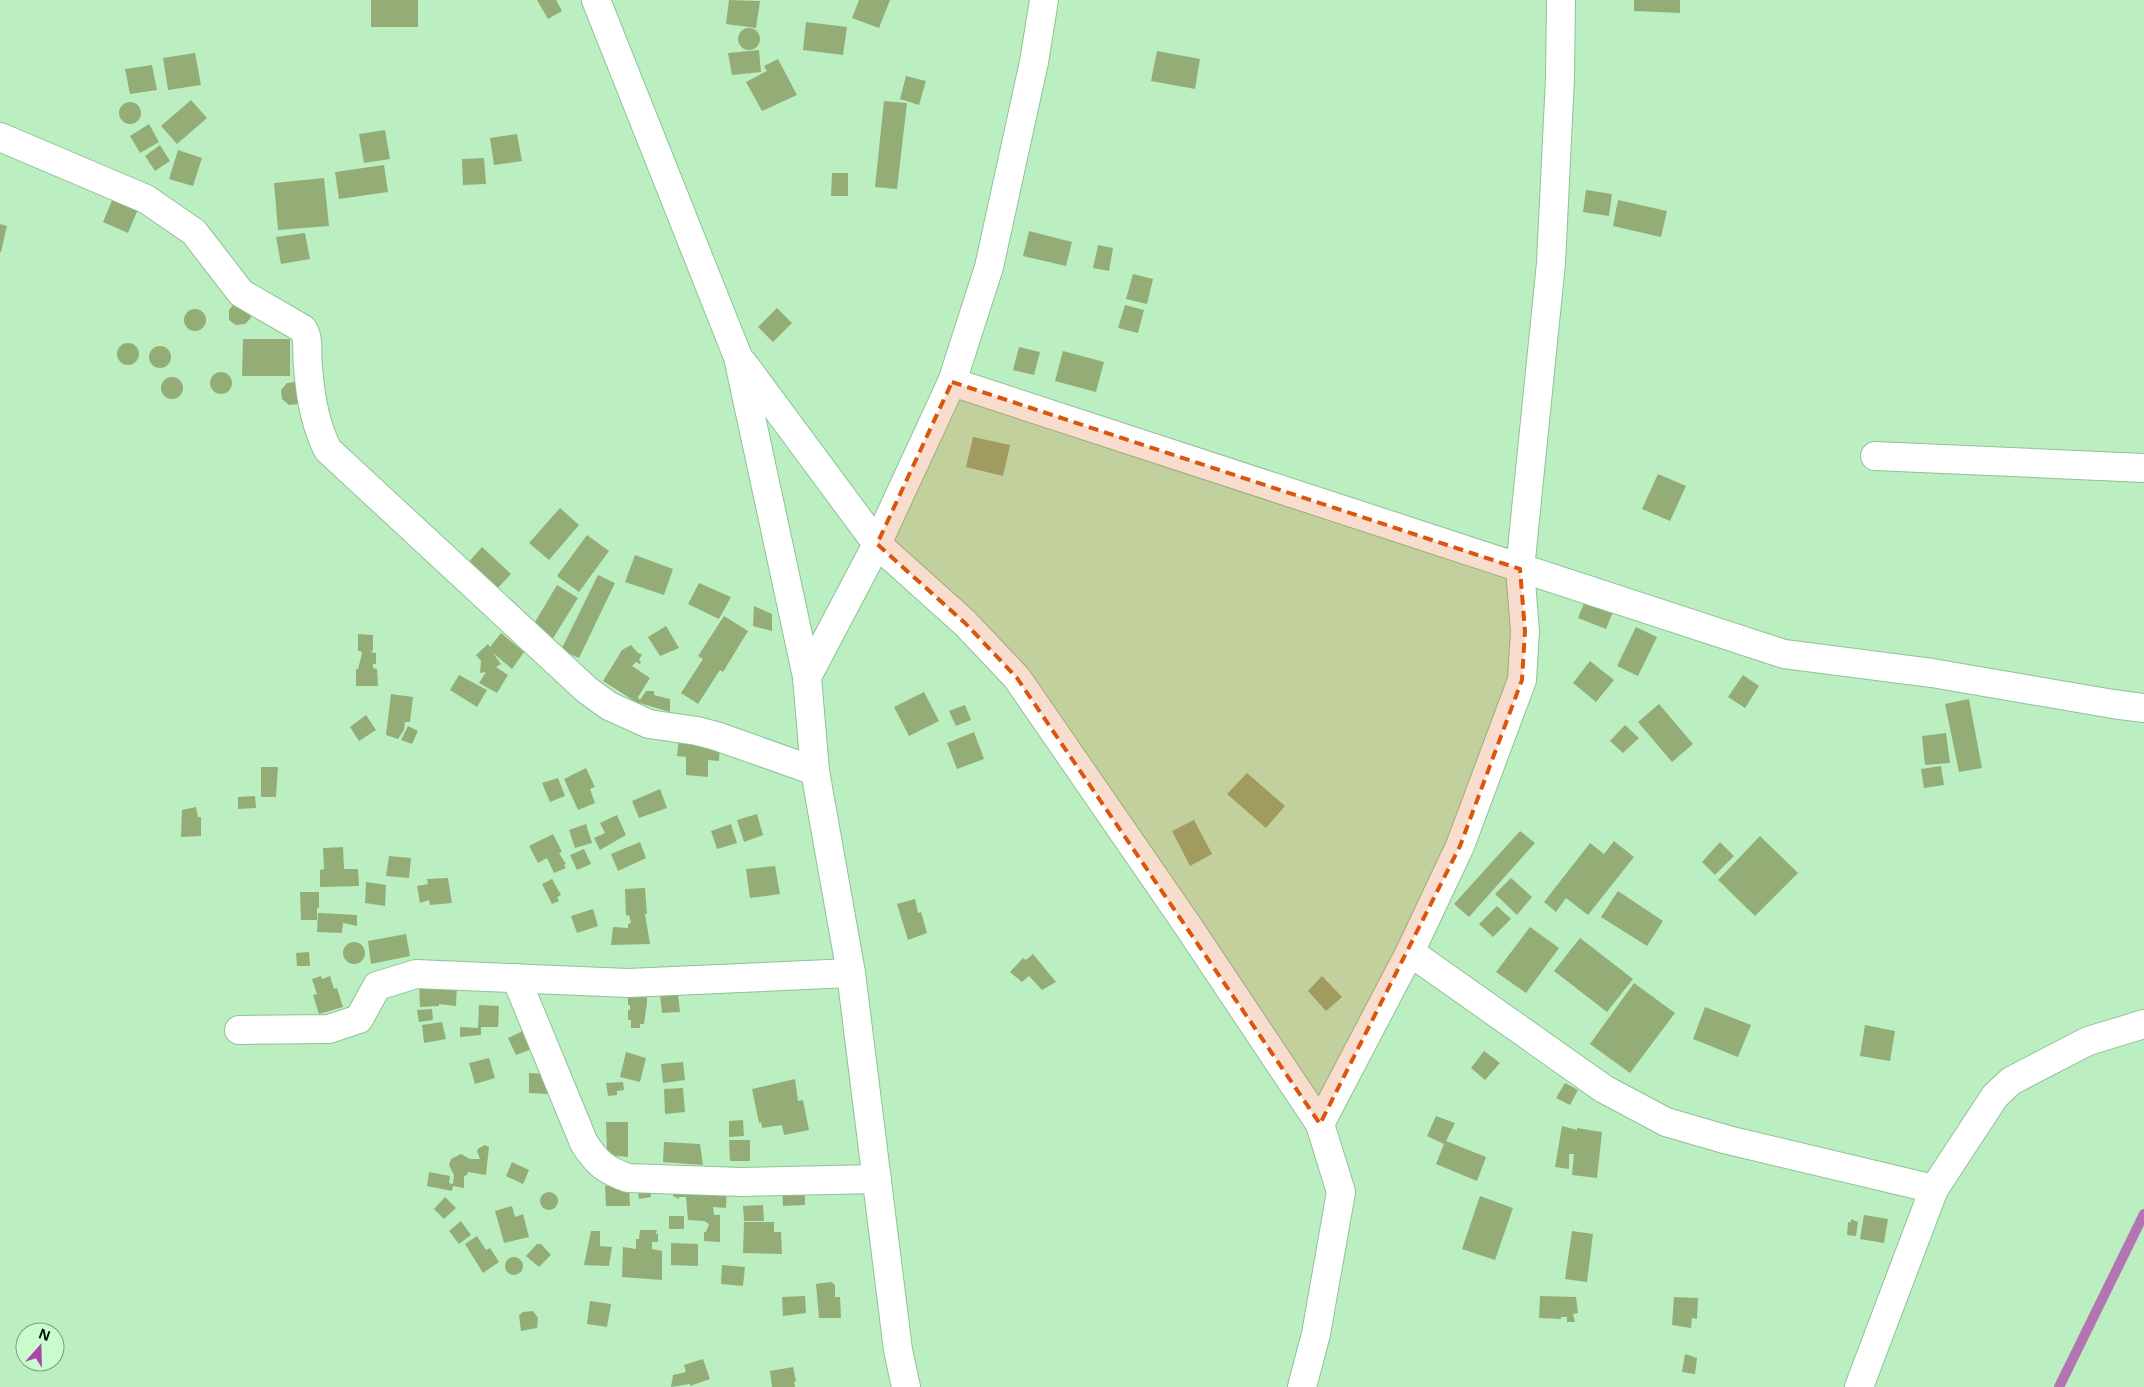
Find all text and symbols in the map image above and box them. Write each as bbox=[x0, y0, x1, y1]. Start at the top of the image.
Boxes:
north arrow bbox=[15, 1322, 65, 1372]
text: N bbox=[36, 1323, 53, 1345]

